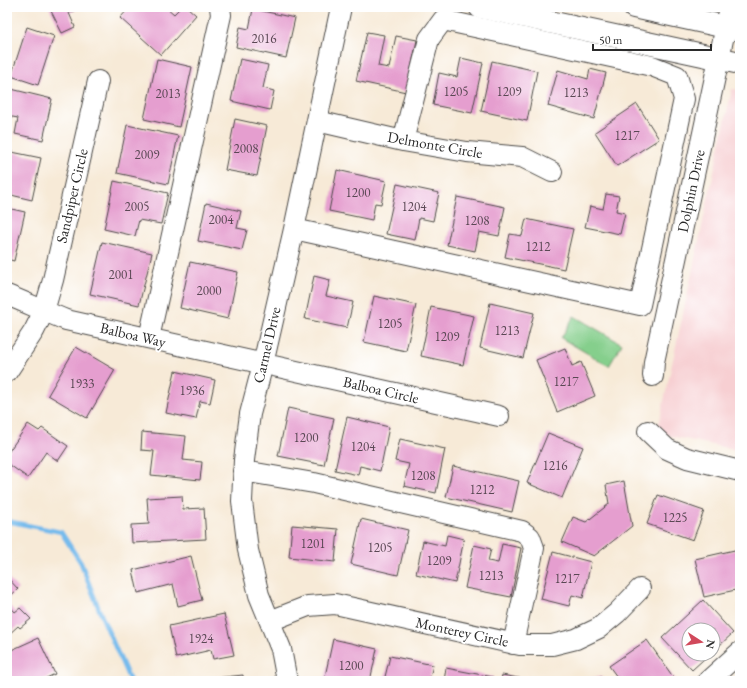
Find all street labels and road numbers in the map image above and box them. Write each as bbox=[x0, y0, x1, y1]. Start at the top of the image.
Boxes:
street label: Delmonte Circle bbox=[386, 127, 484, 162]
street label: Sandpiper Circle bbox=[51, 147, 92, 245]
street label: Dolphin Drive bbox=[672, 148, 709, 234]
street label: Carmel Drive bbox=[249, 305, 285, 385]
street label: Balboa Way bbox=[98, 318, 168, 351]
street label: Balboa Circle bbox=[341, 372, 421, 407]
street label: Monterey Circle bbox=[414, 612, 510, 651]

